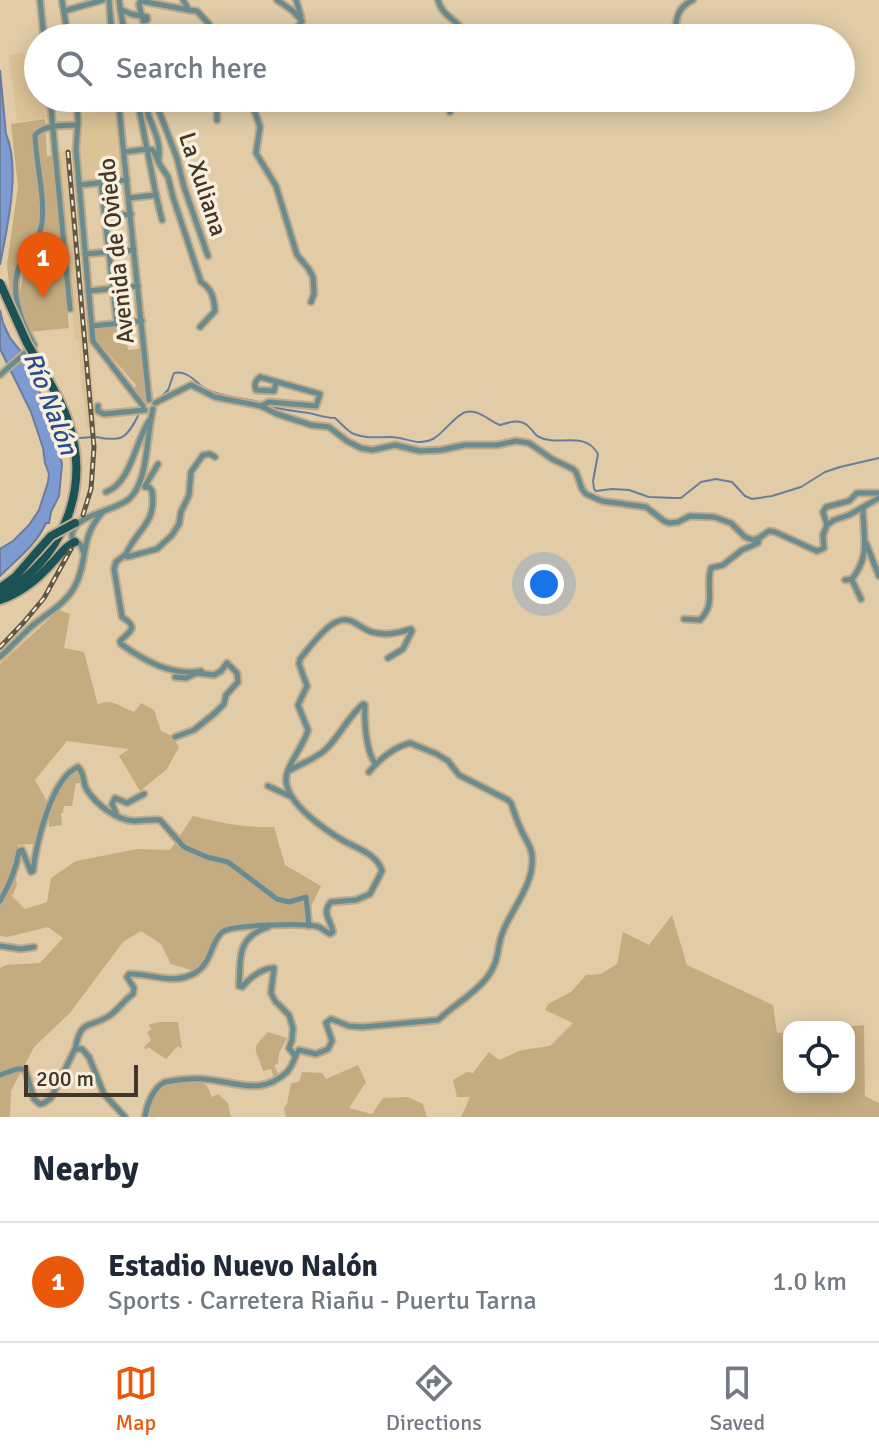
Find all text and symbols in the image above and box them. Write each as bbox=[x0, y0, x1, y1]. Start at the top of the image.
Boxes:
search box bbox=[24, 24, 855, 112]
icon: search bbox=[52, 46, 96, 90]
text: Search here bbox=[116, 50, 267, 87]
street label: La Xuliana bbox=[172, 128, 234, 240]
street label: Avenida de Oviedo bbox=[91, 157, 141, 345]
pin: 1 bbox=[17, 232, 69, 298]
water label: Río Nalón bbox=[16, 347, 85, 460]
your location bbox=[524, 564, 564, 604]
map controls bbox=[783, 1021, 855, 1093]
button: locate bbox=[783, 1021, 855, 1093]
scale bar bbox=[24, 1061, 138, 1097]
text: 200 m bbox=[36, 1065, 94, 1092]
text: Nearby bbox=[32, 1148, 139, 1190]
text: Estadio Nuevo Nalón bbox=[108, 1248, 378, 1285]
text: 1 bbox=[51, 1266, 65, 1298]
text: 1.0 km bbox=[773, 1266, 847, 1298]
text: Sports · Carretera Riañu - Puertu Tarna bbox=[108, 1285, 537, 1317]
tab: Map bbox=[114, 1361, 158, 1436]
tab: Directions bbox=[386, 1361, 482, 1436]
tab: Saved bbox=[710, 1361, 765, 1436]

